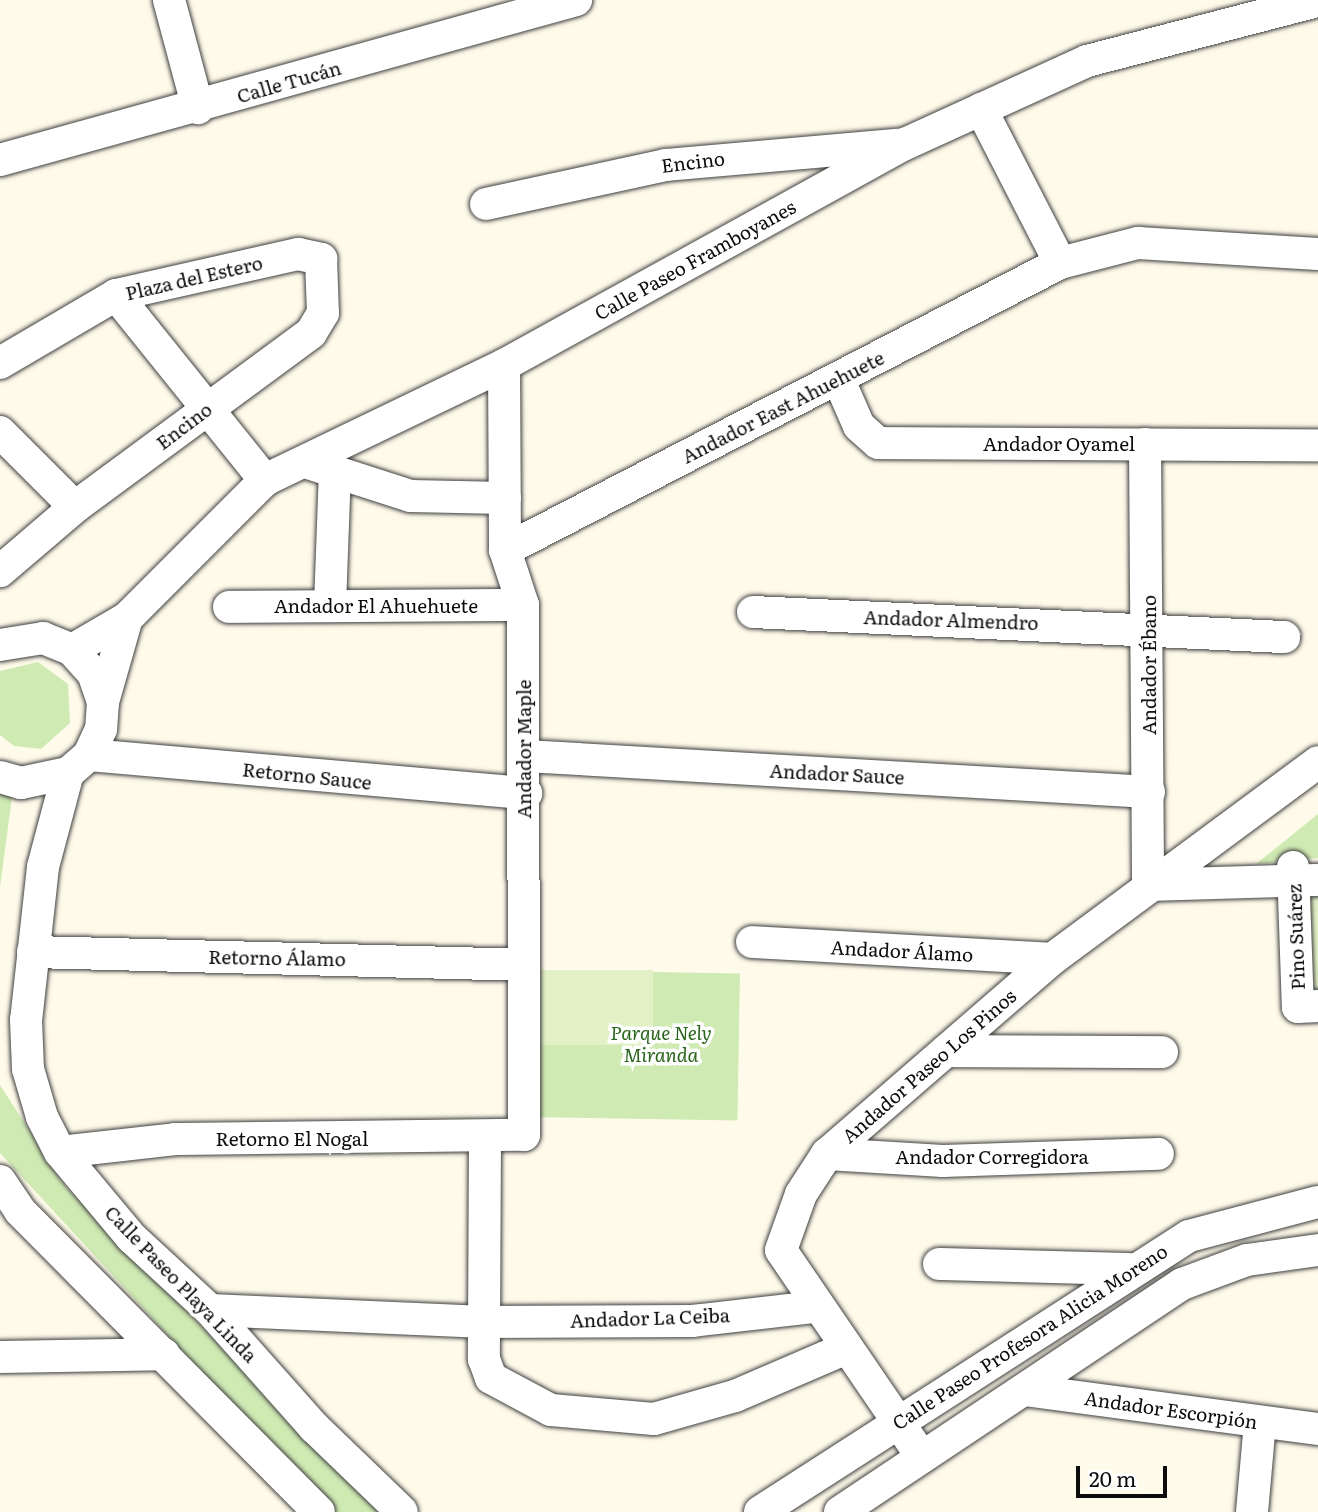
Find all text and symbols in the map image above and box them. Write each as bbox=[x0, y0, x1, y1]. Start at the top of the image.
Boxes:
street label: Calle Tucán bbox=[234, 56, 344, 108]
street label: Encino bbox=[660, 147, 726, 177]
street label: Calle Paseo Framboyanes bbox=[590, 195, 800, 325]
street label: Plaza del Estero bbox=[123, 251, 265, 305]
street label: Andador East Ahuehuete bbox=[678, 346, 888, 468]
street label: Encino bbox=[152, 398, 216, 454]
street label: Andador Oyamel bbox=[983, 433, 1135, 455]
street label: Andador El Ahuehuete bbox=[274, 595, 478, 617]
street label: Andador Ébano bbox=[1138, 595, 1160, 735]
street label: Andador Almendro bbox=[863, 606, 1039, 634]
street label: Andador Maple bbox=[513, 679, 535, 819]
street label: Retorno Sauce bbox=[241, 758, 373, 794]
street label: Andador Sauce bbox=[769, 759, 905, 789]
street label: Pino Suárez bbox=[1283, 884, 1309, 990]
street label: Andador Álamo bbox=[830, 936, 974, 966]
street label: Retorno Álamo bbox=[208, 945, 346, 971]
street label: Andador Paseo Los Pinos bbox=[837, 984, 1021, 1148]
park label: Parque Nely Miranda bbox=[610, 1022, 712, 1066]
street label: Retorno El Nogal bbox=[216, 1128, 368, 1150]
street label: Andador Corregidora bbox=[895, 1146, 1089, 1168]
street label: Calle Paseo Playa Linda bbox=[100, 1201, 262, 1367]
street label: Calle Paseo Profesora Alicia Moreno bbox=[888, 1239, 1172, 1435]
street label: Andador La Ceiba bbox=[570, 1304, 730, 1332]
street label: Andador Escorpión bbox=[1083, 1387, 1259, 1433]
scale bar bbox=[1080, 1452, 1171, 1496]
text: 20 m bbox=[1089, 1462, 1136, 1493]

